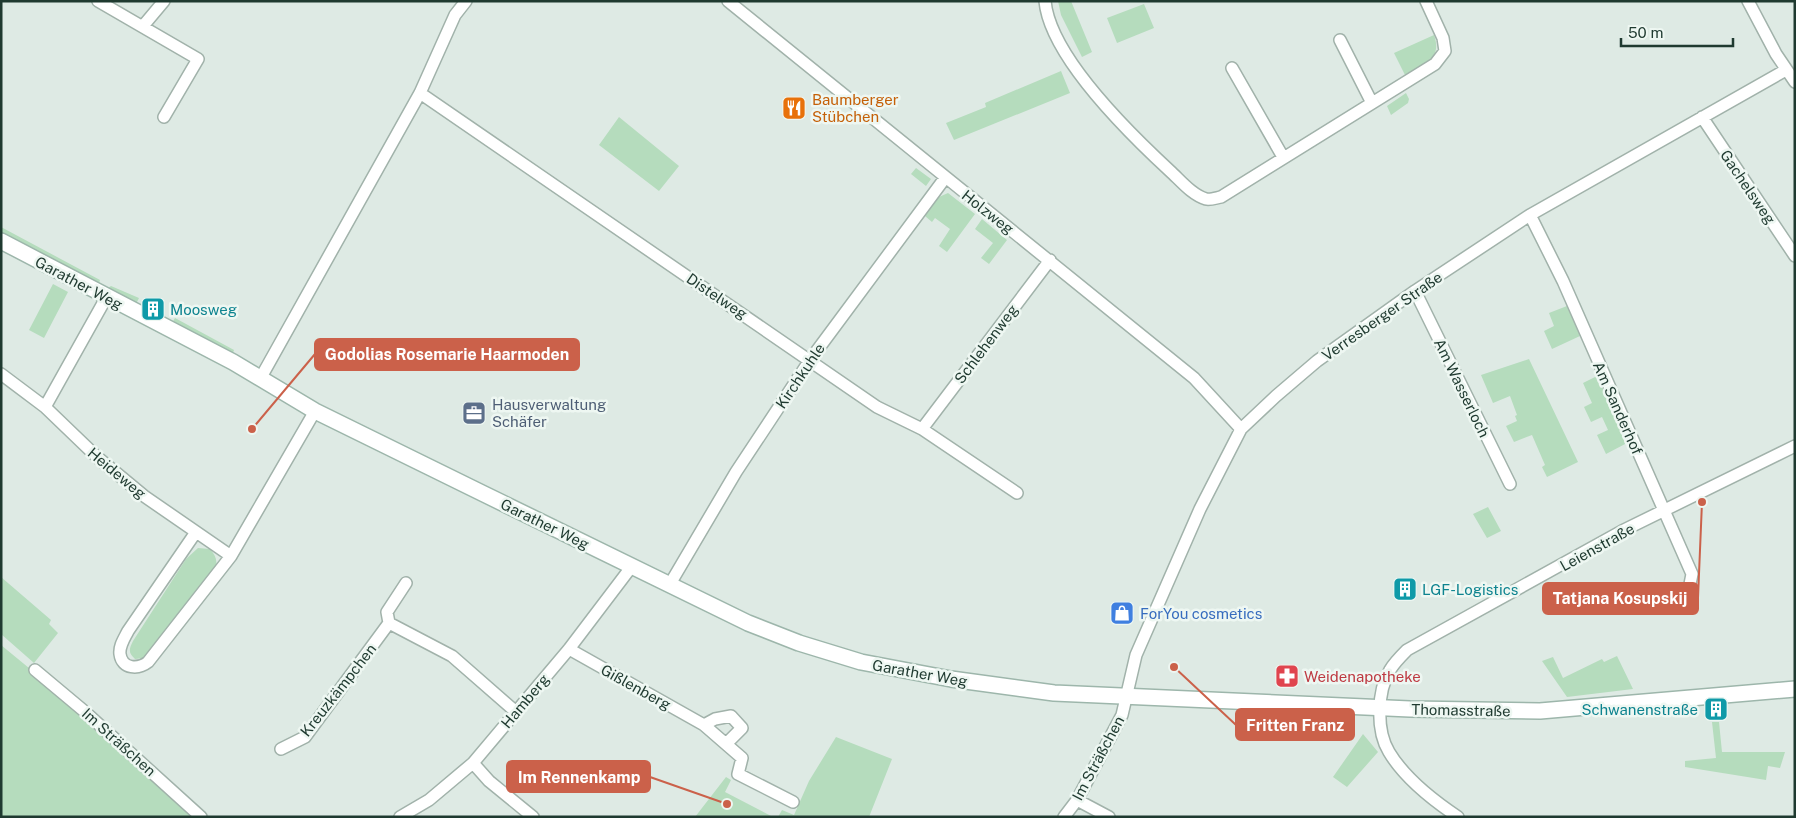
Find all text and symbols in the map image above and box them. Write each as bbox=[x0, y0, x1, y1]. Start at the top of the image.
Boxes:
scale bar bbox=[1621, 15, 1734, 47]
text: 50 m bbox=[1628, 24, 1663, 41]
place label: Baumberger Stübchen bbox=[812, 91, 899, 125]
restaurant icon: Baumberger Stübchen bbox=[781, 95, 807, 121]
street label: Gachelsweg bbox=[1717, 147, 1779, 227]
street label: Holzweg bbox=[959, 187, 1017, 237]
street label: Garather Weg bbox=[32, 253, 126, 313]
street label: Verresberger Straße bbox=[1319, 268, 1445, 364]
street label: Distelweg bbox=[684, 270, 750, 322]
building icon: Moosweg bbox=[140, 296, 166, 322]
place label: Moosweg bbox=[170, 301, 237, 318]
street label: Schlehenweg bbox=[951, 301, 1021, 387]
street label: Am Wasserloch bbox=[1431, 336, 1493, 440]
callout: Godolias Rosemarie Haarmoden bbox=[315, 339, 579, 370]
street label: Kirchkuhle bbox=[772, 340, 828, 412]
text: Godolias Rosemarie Haarmoden bbox=[325, 345, 569, 364]
street label: Am Sanderhof bbox=[1590, 359, 1646, 457]
place label: Hausverwaltung Schäfer bbox=[492, 396, 606, 430]
office icon: Hausverwaltung Schäfer bbox=[461, 400, 487, 426]
street label: Heideweg bbox=[85, 444, 149, 502]
street label: Garather Weg bbox=[498, 495, 592, 553]
street label: Leienstraße bbox=[1557, 520, 1637, 574]
building icon: LGF-Logistics bbox=[1392, 576, 1418, 602]
place label: LGF-Logistics bbox=[1422, 581, 1518, 598]
callout: Tatjana Kosupskij bbox=[1543, 583, 1698, 614]
text: Tatjana Kosupskij bbox=[1553, 589, 1687, 608]
shop icon: ForYou cosmetics bbox=[1109, 600, 1135, 626]
place label: ForYou cosmetics bbox=[1140, 605, 1262, 622]
street label: Kreuzkämpchen bbox=[297, 640, 379, 740]
street label: Garather Weg bbox=[871, 656, 969, 690]
street label: Gißlenberg bbox=[598, 661, 674, 713]
pharmacy icon: Weidenapotheke bbox=[1274, 663, 1300, 689]
place label: Weidenapotheke bbox=[1304, 668, 1421, 685]
street label: Hamberg bbox=[498, 671, 552, 731]
building icon: Schwanenstraße bbox=[1703, 696, 1729, 722]
street label: Thomasstraße bbox=[1411, 701, 1511, 719]
place label: Schwanenstraße bbox=[1581, 701, 1698, 718]
street label: Im Sträßchen bbox=[79, 705, 159, 779]
callout: Fritten Franz bbox=[1236, 709, 1354, 740]
street label: Im Sträßchen bbox=[1069, 713, 1127, 803]
text: Fritten Franz bbox=[1246, 716, 1344, 735]
callout: Im Rennenkamp bbox=[507, 761, 650, 792]
text: Im Rennenkamp bbox=[518, 768, 641, 787]

